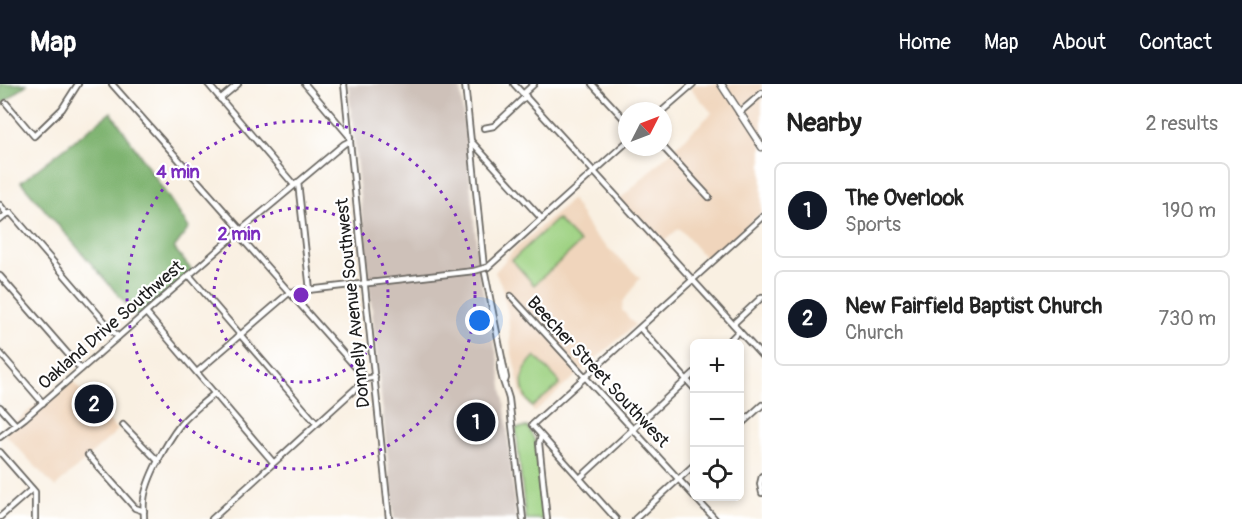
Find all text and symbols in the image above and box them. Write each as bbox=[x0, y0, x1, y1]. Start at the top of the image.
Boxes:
text: Map bbox=[30, 25, 76, 60]
text: Home bbox=[898, 29, 951, 56]
text: Map bbox=[984, 29, 1019, 56]
text: About bbox=[1052, 29, 1106, 56]
text: Contact bbox=[1139, 29, 1212, 56]
north arrow bbox=[618, 102, 672, 156]
text: Nearby bbox=[786, 107, 862, 139]
text: 2 results bbox=[1146, 111, 1218, 136]
text: 4 min bbox=[156, 161, 200, 184]
text: The Overlook bbox=[845, 184, 964, 212]
street label: Donnelly Avenue Southwest bbox=[330, 196, 375, 409]
text: 1 bbox=[804, 198, 811, 223]
text: 190 m bbox=[1162, 198, 1216, 223]
text: Sports bbox=[845, 212, 901, 237]
text: 2 min bbox=[217, 223, 261, 246]
street label: Oakland Drive Southwest bbox=[33, 255, 189, 395]
centre of rings bbox=[291, 285, 311, 305]
street label: Beecher Street Southwest bbox=[522, 292, 675, 453]
text: New Fairfield Baptist Church bbox=[845, 292, 1102, 320]
your location bbox=[465, 306, 494, 335]
text: 2 bbox=[802, 306, 813, 331]
text: 730 m bbox=[1159, 306, 1216, 331]
text: Church bbox=[845, 320, 903, 345]
map controls bbox=[690, 339, 744, 501]
button: + bbox=[690, 339, 744, 393]
pin: 2 bbox=[74, 382, 113, 426]
button: − bbox=[690, 393, 744, 447]
pin: 1 bbox=[456, 400, 496, 444]
button: locate bbox=[690, 447, 744, 501]

